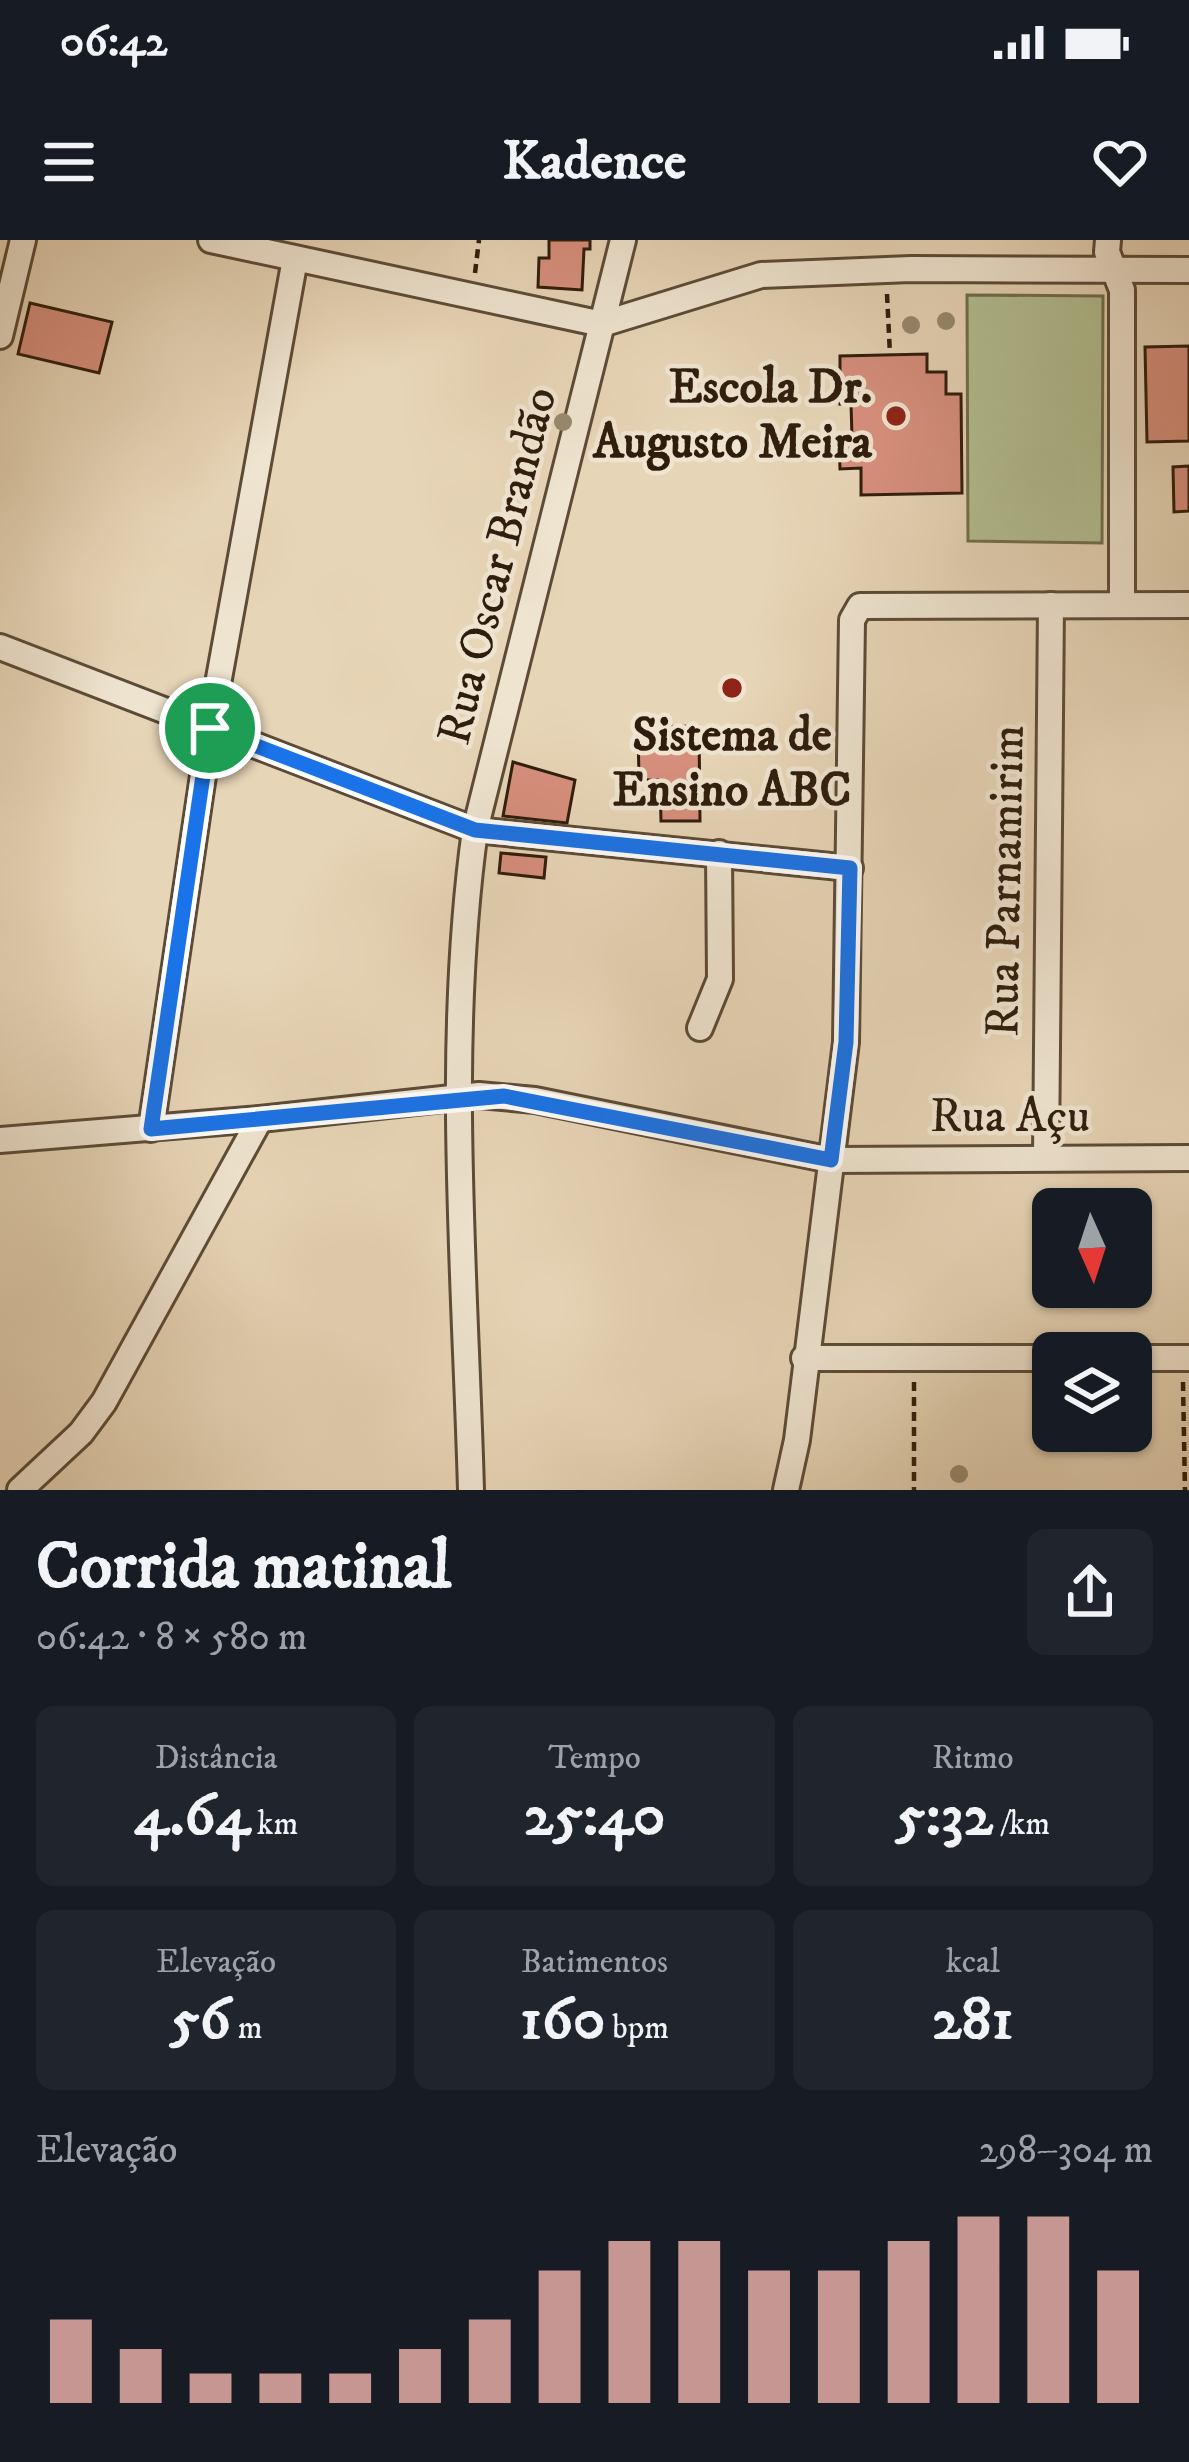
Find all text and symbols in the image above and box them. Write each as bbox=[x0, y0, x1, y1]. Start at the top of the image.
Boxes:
text: 06:42 bbox=[60, 14, 167, 70]
icon: menu bbox=[36, 129, 102, 195]
text: Kadence bbox=[503, 129, 686, 196]
icon: heart bbox=[1087, 129, 1153, 195]
place label: Escola Dr. Augusto Meira bbox=[592, 358, 873, 473]
street label: Rua Oscar Brandão bbox=[425, 381, 571, 751]
marker: Escola Dr. Augusto Meira bbox=[883, 403, 909, 429]
marker: Sistema de Ensino ABC bbox=[719, 675, 745, 701]
pin bbox=[159, 677, 261, 779]
icon: arrive bbox=[177, 695, 243, 761]
place label: Sistema de Ensino ABC bbox=[613, 706, 851, 821]
street label: Rua Parnamirim bbox=[973, 724, 1039, 1038]
street label: Rua Açu bbox=[930, 1087, 1090, 1147]
north arrow bbox=[1032, 1188, 1152, 1308]
map controls bbox=[1032, 1188, 1152, 1452]
button: layers bbox=[1032, 1332, 1152, 1452]
text: Corrida matinal bbox=[36, 1527, 451, 1609]
button: share bbox=[1027, 1529, 1153, 1655]
text: 06:42 · 8 × 580 m bbox=[36, 1613, 307, 1662]
text: Distância bbox=[155, 1738, 277, 1779]
text: Tempo bbox=[548, 1738, 641, 1779]
text: Ritmo bbox=[932, 1738, 1014, 1779]
text: 4.64 bbox=[134, 1779, 250, 1854]
text: 25:40 bbox=[524, 1779, 665, 1854]
text: 5:32 bbox=[896, 1779, 993, 1854]
text: km bbox=[250, 1804, 298, 1845]
text: /km bbox=[993, 1804, 1050, 1845]
text: Elevação bbox=[156, 1942, 276, 1983]
text: Batimentos bbox=[521, 1942, 668, 1983]
text: kcal bbox=[946, 1942, 1000, 1983]
text: 56 bbox=[170, 1983, 231, 2058]
text: 160 bbox=[520, 1983, 605, 2058]
text: 281 bbox=[932, 1983, 1014, 2058]
text: m bbox=[231, 2008, 263, 2049]
text: bpm bbox=[605, 2008, 669, 2049]
text: Elevação bbox=[36, 2126, 177, 2175]
text: 298–304 m bbox=[979, 2126, 1153, 2175]

